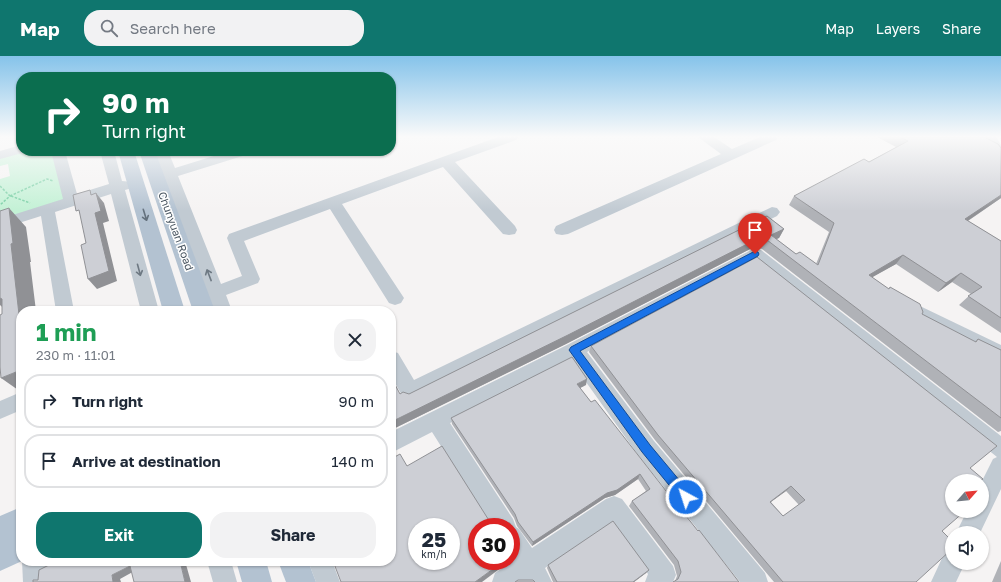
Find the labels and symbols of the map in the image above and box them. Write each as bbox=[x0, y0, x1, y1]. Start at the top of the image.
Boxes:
street label: Chunyuan Road bbox=[156, 190, 197, 272]
one-way arrow bbox=[142, 208, 149, 221]
pin bbox=[738, 213, 772, 254]
one-way arrow bbox=[135, 263, 143, 276]
one-way arrow bbox=[205, 269, 213, 281]
north arrow bbox=[945, 474, 989, 518]
position arrow bbox=[665, 476, 707, 518]
speed limit sign: 30 bbox=[468, 518, 520, 570]

